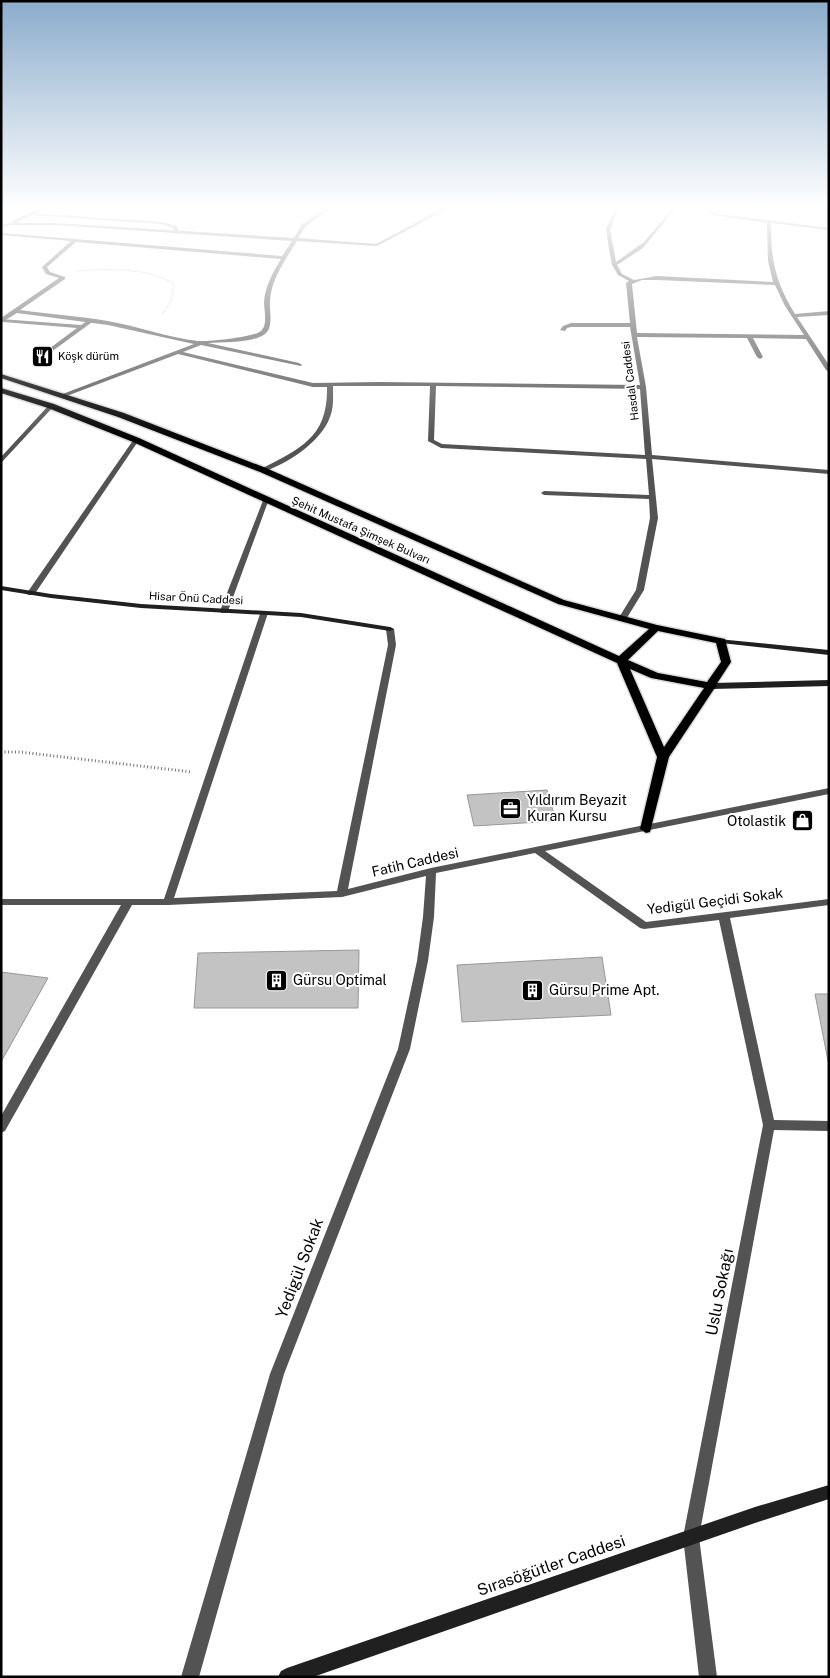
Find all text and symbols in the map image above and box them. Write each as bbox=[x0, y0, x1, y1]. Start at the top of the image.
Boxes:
street label: Hasdal Caddesi bbox=[619, 341, 641, 421]
restaurant icon: Köşk dürüm bbox=[30, 344, 54, 368]
place label: Köşk dürüm bbox=[58, 350, 119, 363]
street label: Şehit Mustafa Şimşek Bulvarı bbox=[290, 494, 432, 567]
street label: Hisar Önü Caddesi bbox=[149, 589, 243, 606]
place label: Yıldırım Beyazit Kuran Kursu bbox=[527, 792, 627, 824]
office icon: Yıldırım Beyazit Kuran Kursu bbox=[499, 796, 523, 820]
shop icon: Otolastik bbox=[790, 809, 814, 833]
place label: Otolastik bbox=[727, 813, 786, 829]
street label: Fatih Caddesi bbox=[370, 844, 460, 880]
street label: Yedigül Geçidi Sokak bbox=[646, 885, 784, 917]
building icon: Gürsu Optimal bbox=[265, 968, 289, 992]
place label: Gürsu Optimal bbox=[293, 972, 387, 988]
building icon: Gürsu Prime Apt. bbox=[521, 978, 545, 1002]
place label: Gürsu Prime Apt. bbox=[549, 982, 659, 998]
street label: Yedigül Sokak bbox=[272, 1215, 327, 1321]
street label: Uslu Sokağı bbox=[702, 1247, 737, 1337]
street label: Sırasöğütler Caddesi bbox=[475, 1531, 628, 1600]

